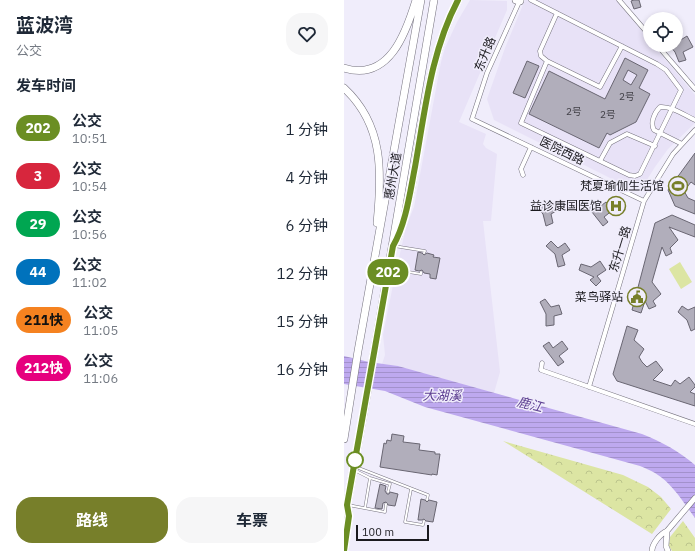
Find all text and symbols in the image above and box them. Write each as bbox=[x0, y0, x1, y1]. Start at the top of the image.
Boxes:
map controls bbox=[643, 12, 683, 52]
button: locate bbox=[643, 12, 683, 52]
text: 蓝波湾 bbox=[16, 13, 73, 37]
button: heart bbox=[286, 13, 328, 55]
street label: 东升路 bbox=[471, 34, 498, 73]
text: 公交 bbox=[16, 42, 42, 59]
text: 发车时间 bbox=[16, 76, 76, 95]
house number: 2号 bbox=[619, 90, 635, 103]
house number: 2号 bbox=[566, 105, 582, 118]
house number: 2号 bbox=[600, 108, 616, 121]
text: 公交 bbox=[72, 111, 102, 130]
text: 202 bbox=[25, 119, 51, 137]
text: 1 分钟 bbox=[285, 120, 328, 139]
text: 10:51 bbox=[72, 130, 107, 147]
street label: 医院西路 bbox=[537, 133, 587, 168]
street label: 惠州大道 bbox=[381, 151, 404, 201]
text: 公交 bbox=[72, 159, 102, 178]
text: 3 bbox=[34, 167, 42, 185]
text: 4 分钟 bbox=[285, 168, 328, 187]
sports icon: 梵夏瑜伽生活馆 bbox=[667, 175, 689, 197]
text: 10:54 bbox=[72, 178, 107, 195]
place label: 梵夏瑜伽生活馆 bbox=[580, 178, 664, 193]
hospital icon: 益诊康国医馆 bbox=[605, 195, 627, 217]
place label: 益诊康国医馆 bbox=[530, 198, 602, 213]
text: 公交 bbox=[72, 207, 102, 226]
text: 29 bbox=[30, 215, 46, 233]
text: 6 分钟 bbox=[285, 216, 328, 235]
street label: 东升一路 bbox=[605, 224, 634, 274]
text: 10:56 bbox=[72, 226, 107, 243]
text: 公交 bbox=[72, 255, 102, 274]
line badge: 202 bbox=[365, 259, 411, 285]
text: 44 bbox=[30, 263, 46, 281]
text: 202 bbox=[375, 263, 401, 281]
text: 12 分钟 bbox=[276, 264, 328, 283]
text: 11:02 bbox=[72, 274, 107, 291]
public building icon: 菜鸟驿站 bbox=[626, 286, 648, 308]
place label: 菜鸟驿站 bbox=[575, 289, 623, 304]
text: 公交 bbox=[83, 303, 113, 322]
text: 211快 bbox=[24, 311, 63, 329]
text: 15 分钟 bbox=[276, 312, 328, 331]
text: 11:05 bbox=[83, 322, 118, 339]
text: 公交 bbox=[83, 351, 113, 370]
text: 212快 bbox=[24, 359, 63, 377]
text: 16 分钟 bbox=[276, 360, 328, 379]
text: 11:06 bbox=[83, 370, 118, 387]
water label: 大湖溪 bbox=[422, 387, 463, 404]
water label: 鹿江 bbox=[515, 393, 546, 416]
unlabelled marker bbox=[346, 451, 364, 469]
button: 路线 bbox=[16, 497, 168, 543]
button: 车票 bbox=[176, 497, 328, 543]
scale bar bbox=[356, 523, 429, 542]
text: 100 m bbox=[362, 525, 394, 539]

